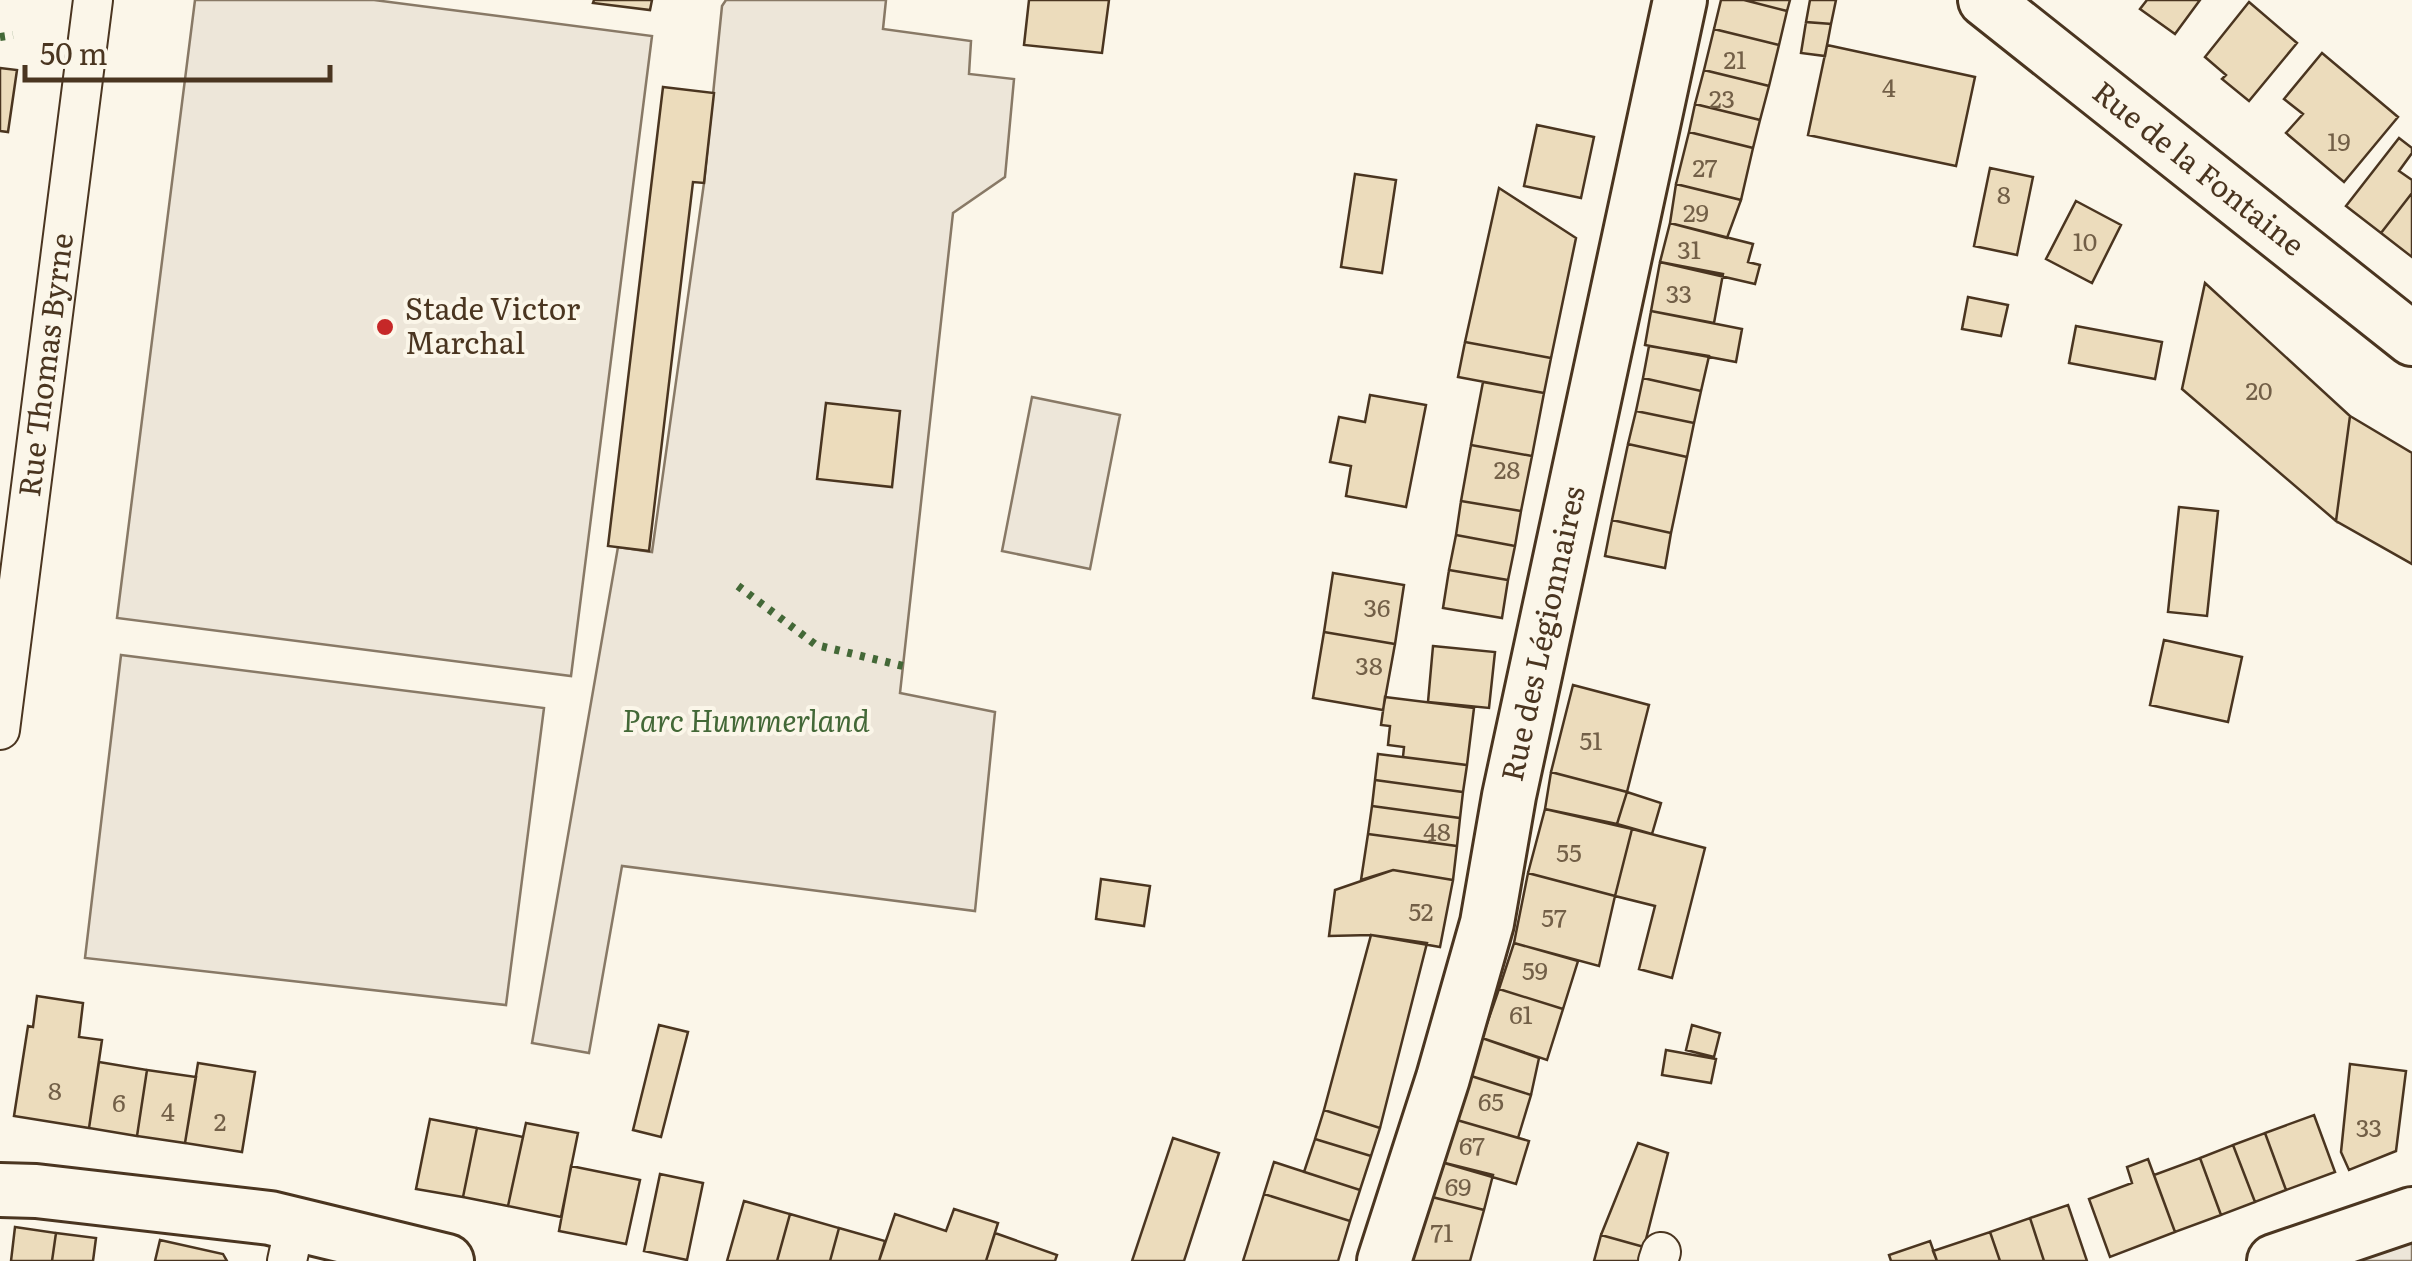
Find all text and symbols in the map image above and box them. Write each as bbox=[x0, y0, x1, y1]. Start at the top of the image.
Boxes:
scale bar bbox=[25, 20, 330, 82]
text: 50 m bbox=[40, 30, 108, 74]
house number: 21 bbox=[1724, 40, 1746, 77]
house number: 4 bbox=[1882, 68, 1896, 105]
street label: Rue de la Fontaine bbox=[2085, 69, 2315, 265]
house number: 23 bbox=[1709, 79, 1735, 116]
house number: 19 bbox=[2327, 122, 2351, 159]
house number: 27 bbox=[1692, 148, 1718, 185]
house number: 8 bbox=[1997, 175, 2011, 212]
house number: 29 bbox=[1683, 193, 1709, 230]
house number: 10 bbox=[2073, 222, 2097, 259]
street label: Rue Thomas Byrne bbox=[5, 230, 82, 499]
house number: 31 bbox=[1677, 230, 1701, 267]
house number: 33 bbox=[1666, 274, 1692, 311]
place label: Stade Victor Marchal bbox=[405, 285, 580, 363]
marker: Stade Victor Marchal bbox=[374, 316, 396, 338]
house number: 20 bbox=[2245, 371, 2273, 408]
house number: 28 bbox=[1494, 450, 1520, 487]
street label: Rue des Légionnaires bbox=[1488, 482, 1594, 785]
house number: 36 bbox=[1364, 588, 1390, 625]
house number: 38 bbox=[1355, 646, 1383, 683]
park label: Parc Hummerland bbox=[622, 697, 871, 741]
house number: 51 bbox=[1580, 721, 1602, 758]
house number: 48 bbox=[1423, 812, 1451, 849]
house number: 55 bbox=[1556, 833, 1582, 870]
house number: 52 bbox=[1408, 892, 1434, 929]
house number: 57 bbox=[1541, 898, 1567, 935]
house number: 59 bbox=[1522, 951, 1548, 988]
house number: 61 bbox=[1509, 995, 1533, 1032]
house number: 8 bbox=[48, 1071, 62, 1108]
house number: 65 bbox=[1478, 1082, 1504, 1119]
house number: 6 bbox=[112, 1083, 126, 1120]
house number: 4 bbox=[161, 1092, 175, 1129]
house number: 2 bbox=[214, 1102, 226, 1139]
house number: 33 bbox=[2356, 1108, 2382, 1145]
house number: 67 bbox=[1459, 1126, 1485, 1163]
house number: 69 bbox=[1445, 1167, 1471, 1204]
house number: 71 bbox=[1431, 1213, 1453, 1250]

